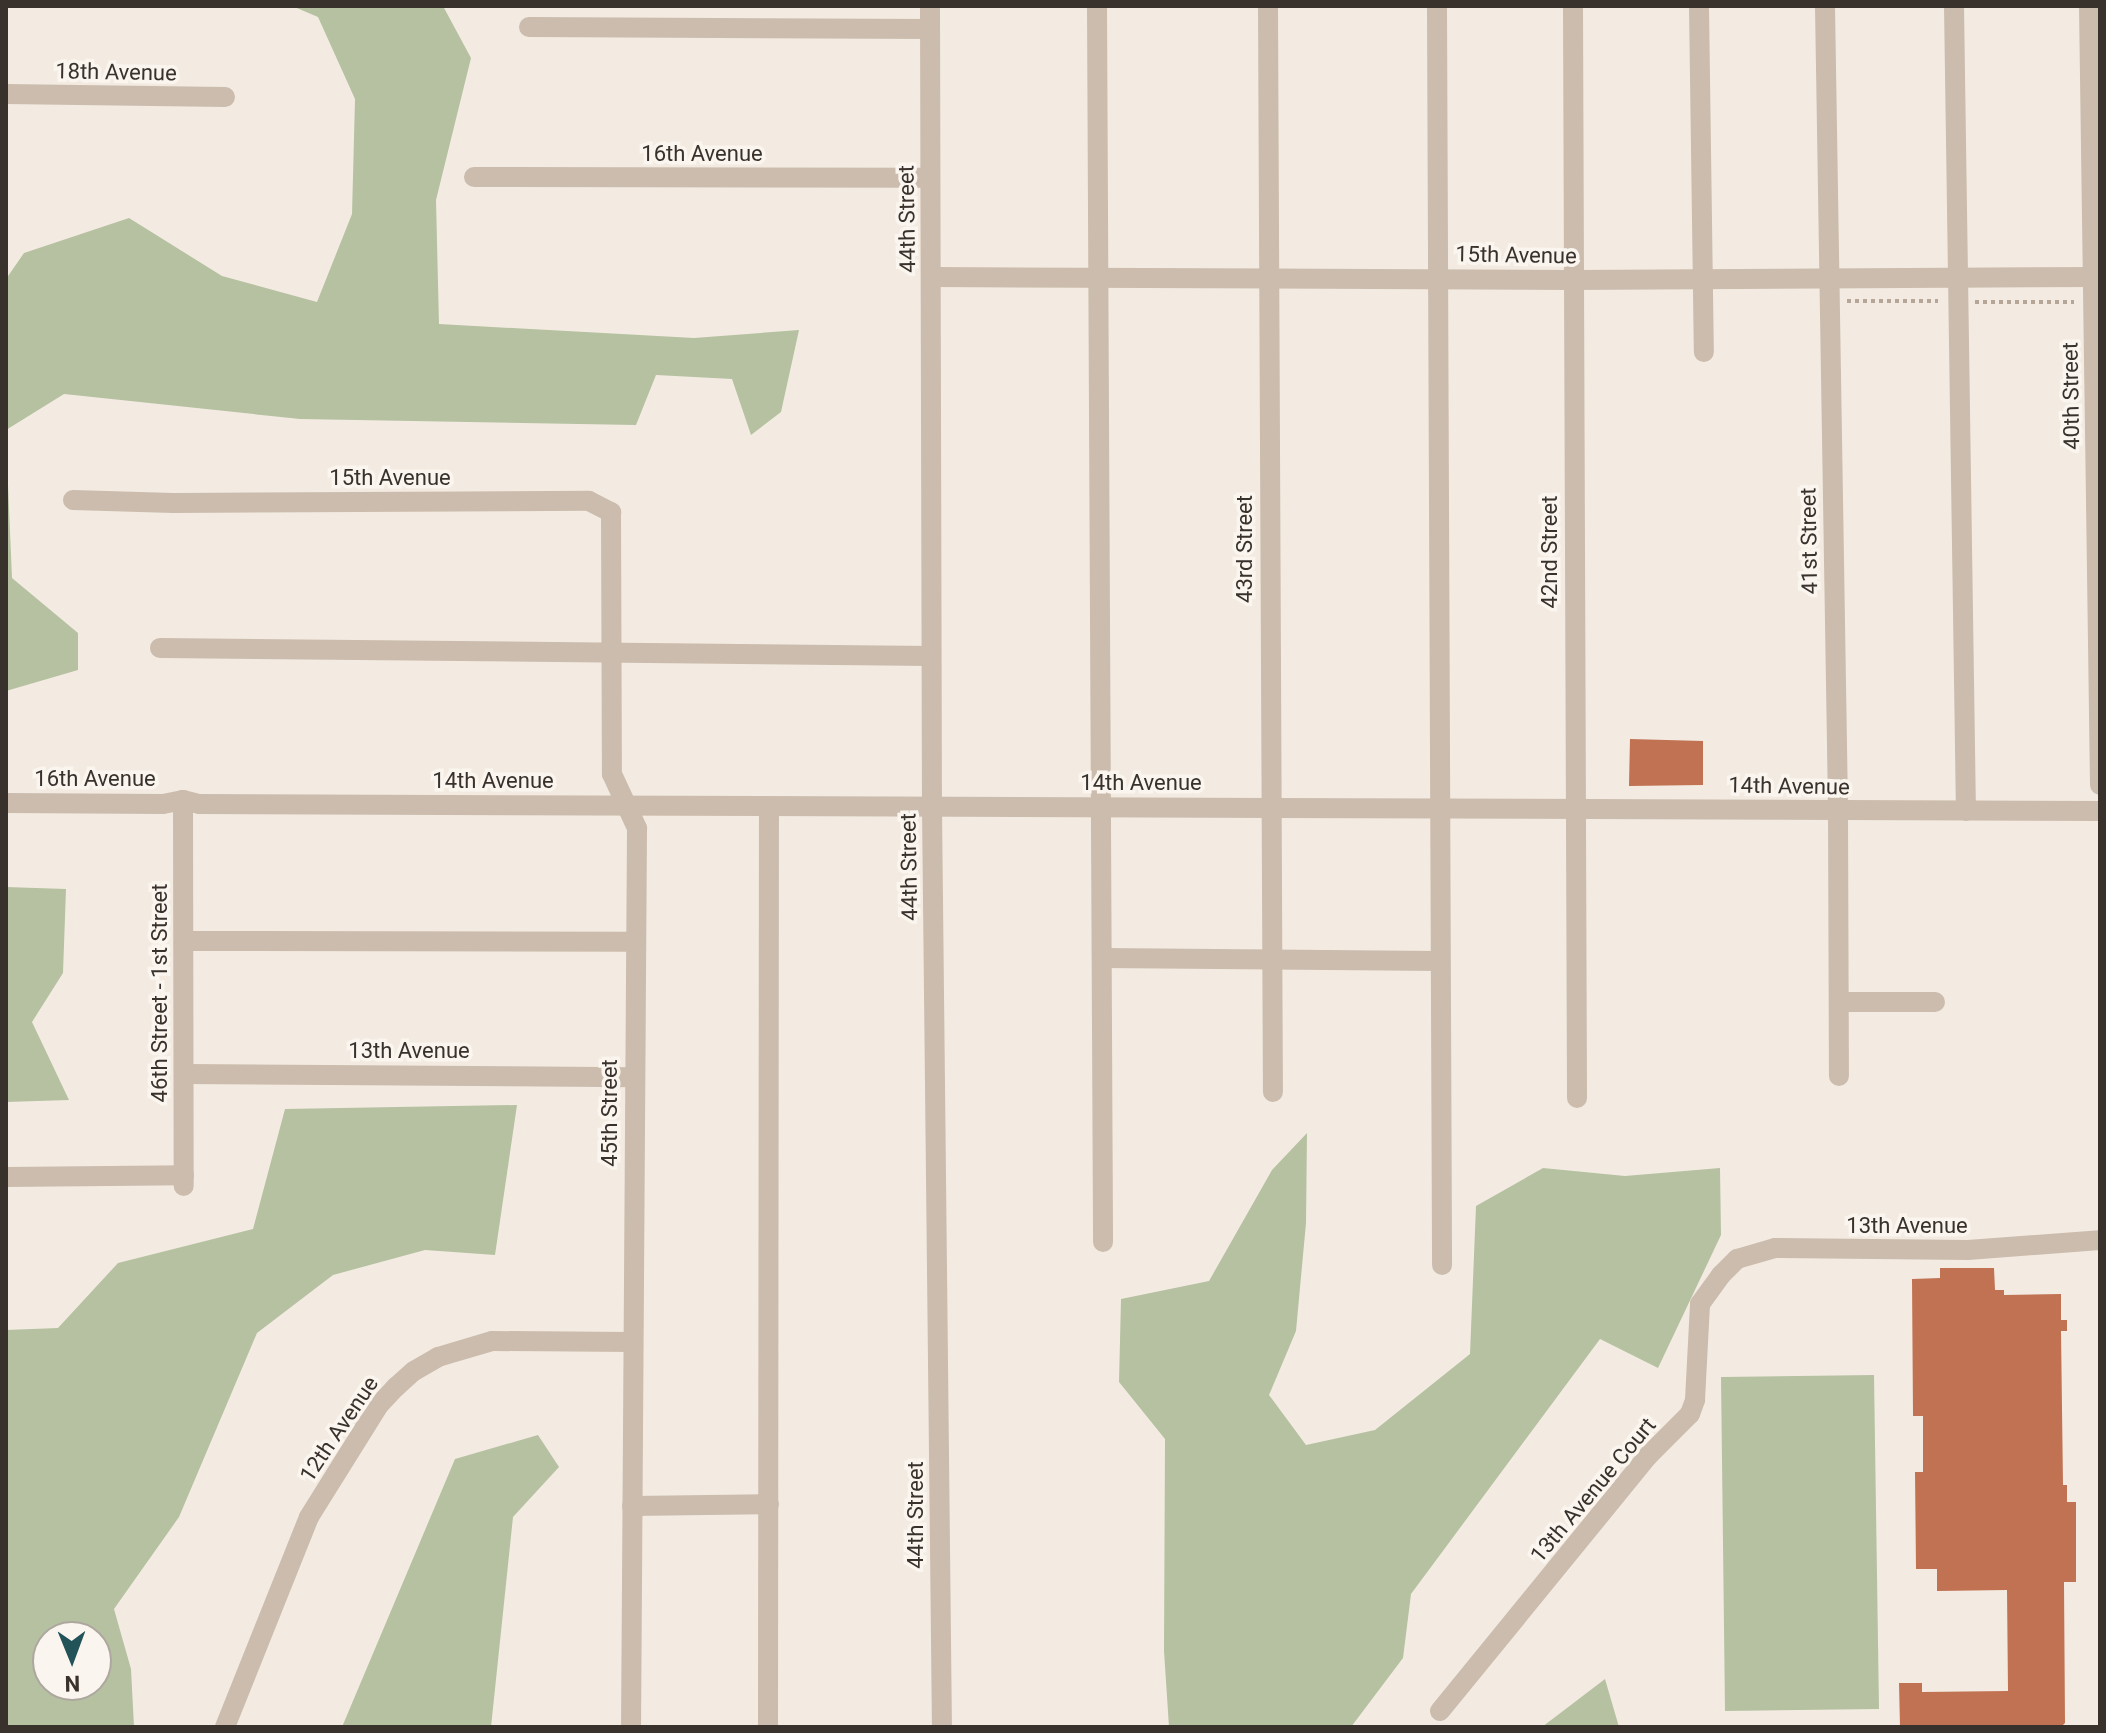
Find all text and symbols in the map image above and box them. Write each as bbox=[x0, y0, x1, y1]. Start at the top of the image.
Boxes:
street label: 18th Avenue bbox=[55, 58, 177, 86]
street label: 16th Avenue bbox=[641, 141, 763, 167]
street label: 44th Street bbox=[893, 165, 921, 273]
street label: 15th Avenue bbox=[1455, 241, 1577, 269]
street label: 40th Street bbox=[2057, 342, 2085, 450]
street label: 15th Avenue bbox=[329, 465, 451, 491]
street label: 41st Street bbox=[1795, 487, 1823, 595]
street label: 43rd Street bbox=[1232, 495, 1258, 603]
street label: 42nd Street bbox=[1537, 496, 1563, 608]
street label: 16th Avenue bbox=[34, 766, 156, 792]
street label: 14th Avenue bbox=[432, 768, 554, 794]
street label: 14th Avenue bbox=[1080, 770, 1202, 796]
street label: 14th Avenue bbox=[1728, 772, 1850, 800]
street label: 44th Street bbox=[895, 813, 923, 921]
street label: 46th Street - 1st Street bbox=[147, 884, 173, 1102]
street label: 13th Avenue bbox=[348, 1038, 470, 1064]
street label: 45th Street bbox=[597, 1059, 623, 1167]
street label: 13th Avenue bbox=[1846, 1213, 1968, 1239]
street label: 12th Avenue bbox=[294, 1371, 384, 1487]
street label: 13th Avenue Court bbox=[1525, 1412, 1661, 1568]
street label: 44th Street bbox=[903, 1461, 929, 1569]
north arrow bbox=[32, 1621, 112, 1701]
text: N bbox=[64, 1671, 80, 1696]

